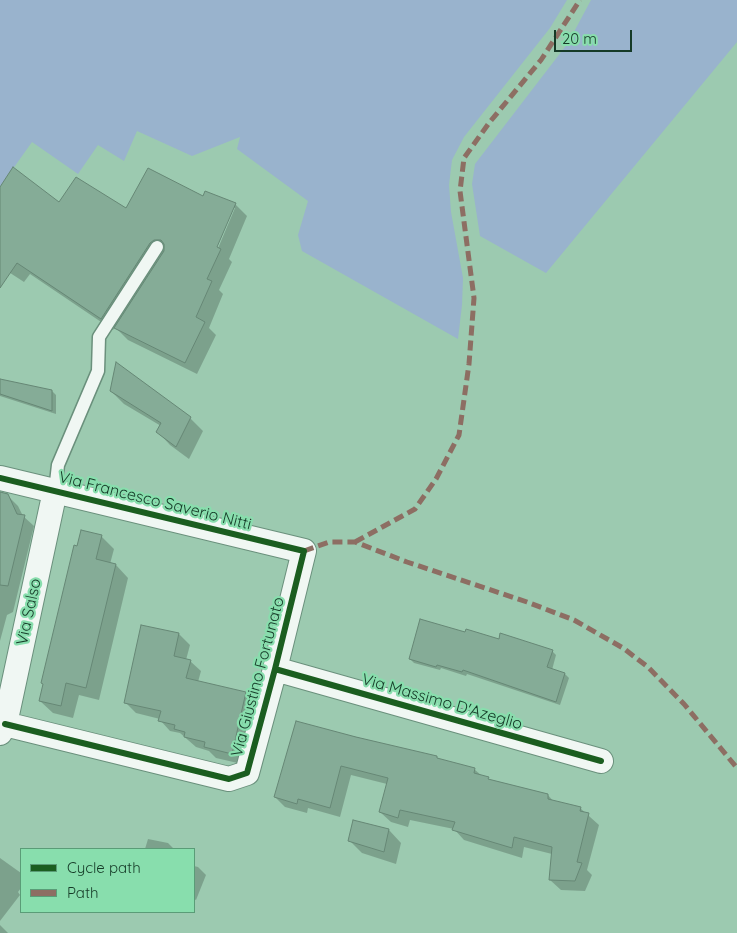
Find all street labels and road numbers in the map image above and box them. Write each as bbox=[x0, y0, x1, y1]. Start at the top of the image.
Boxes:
street label: Via Francesco Saverio Nitti bbox=[57, 468, 253, 534]
street label: Via Salso bbox=[13, 577, 45, 647]
street label: Via Giustino Fortunato bbox=[227, 595, 289, 759]
street label: Via Massimo D'Azeglio bbox=[359, 670, 525, 734]

